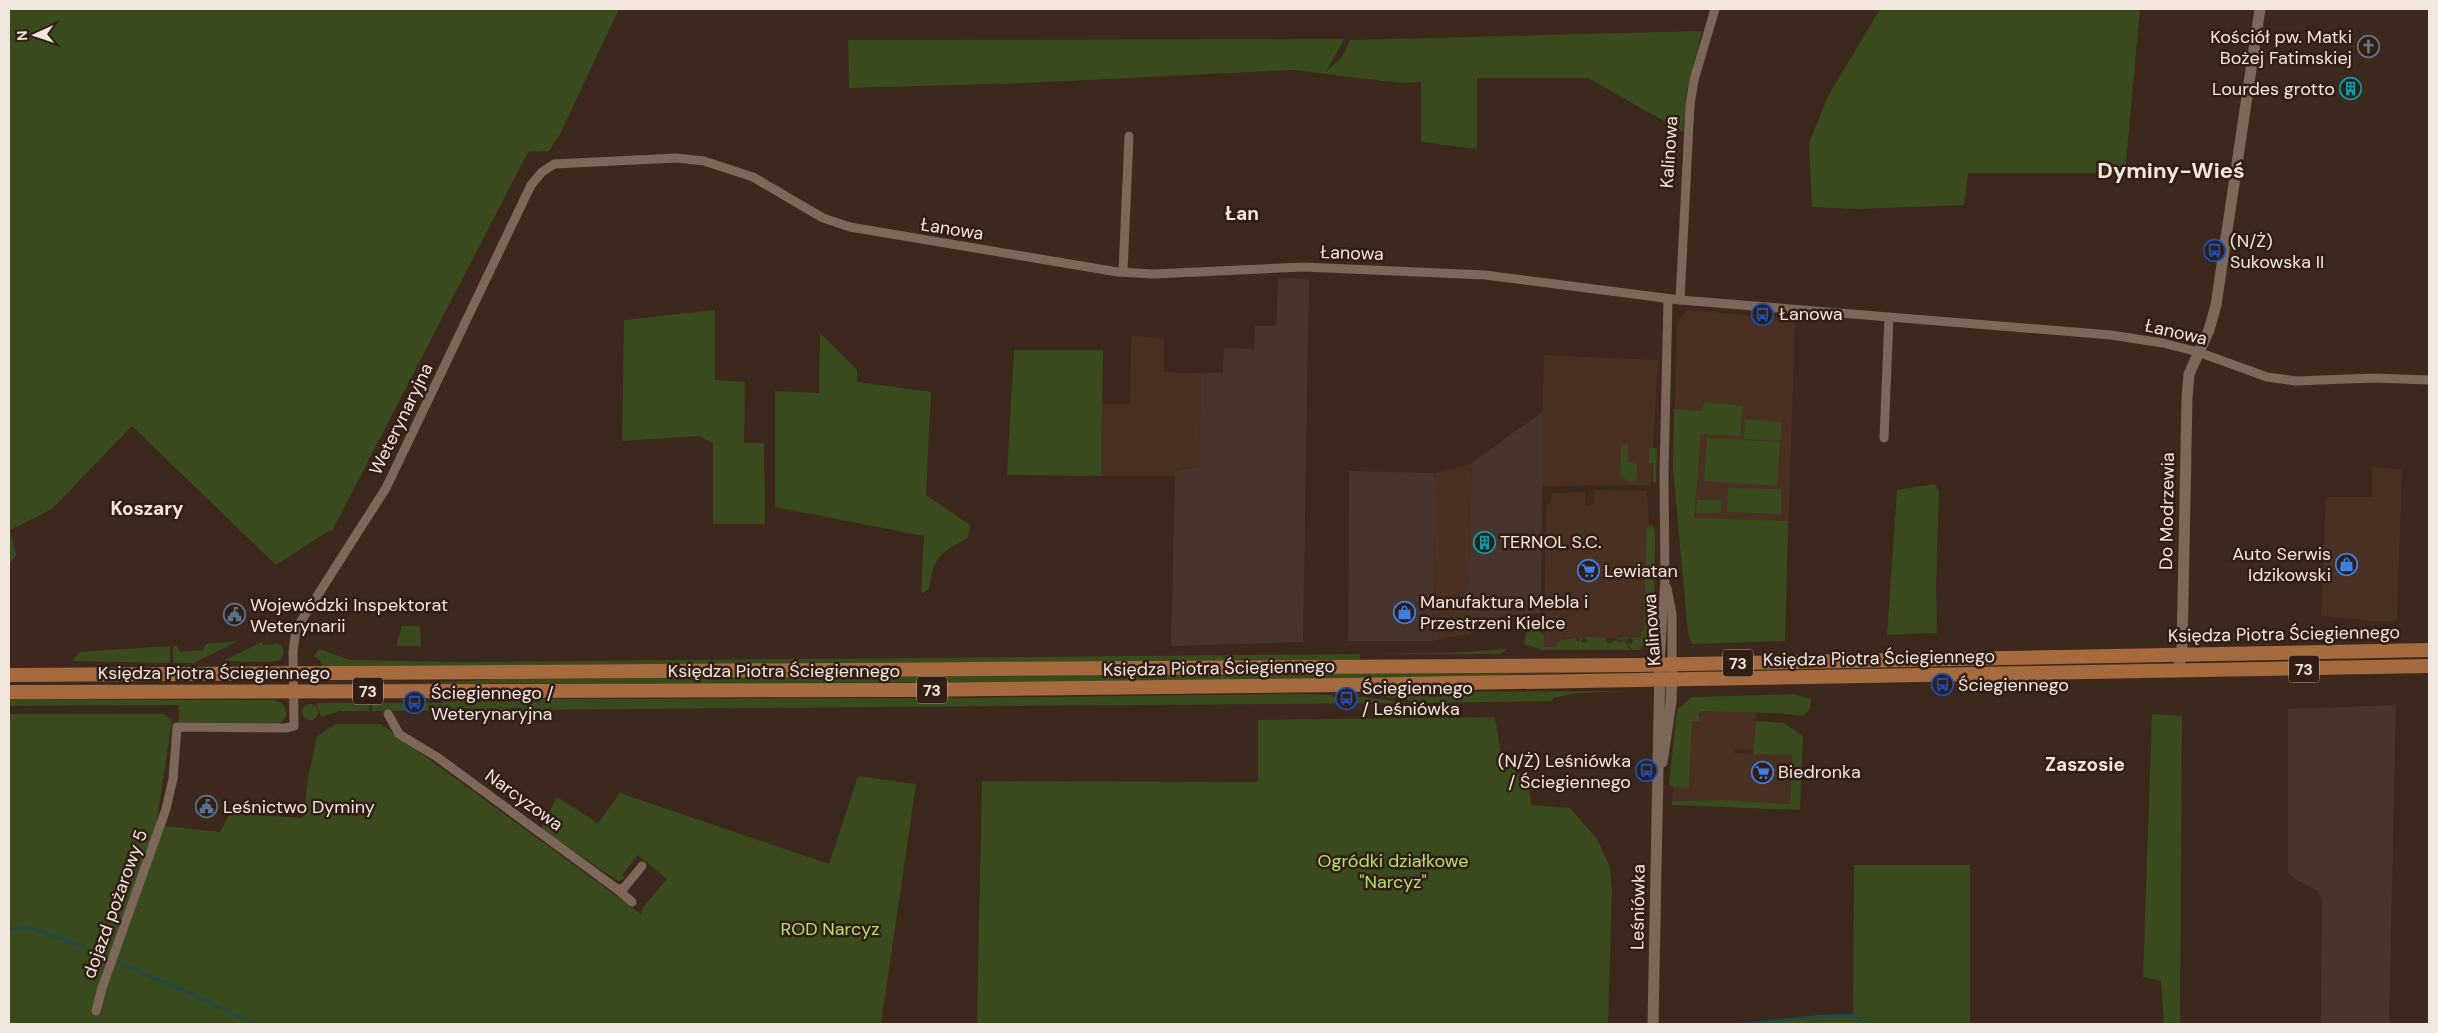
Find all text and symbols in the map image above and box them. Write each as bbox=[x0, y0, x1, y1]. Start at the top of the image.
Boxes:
north arrow bbox=[10, 10, 60, 60]
place label: Kościół pw. Matki Bożej Fatimskiej bbox=[2210, 25, 2352, 70]
text: N bbox=[13, 30, 31, 41]
church icon: Kościół pw. Matki Bożej Fatimskiej bbox=[2356, 35, 2380, 59]
place label: Lourdes grotto bbox=[2212, 77, 2335, 101]
building icon: Lourdes grotto bbox=[2339, 77, 2363, 101]
street label: Kalinowa bbox=[1655, 115, 1683, 189]
district label: Dyminy-Wieś bbox=[2097, 156, 2245, 185]
district label: Łan bbox=[1225, 201, 1259, 226]
street label: Łanowa bbox=[919, 212, 985, 246]
place label: (N/Ż) Sukowska II bbox=[2230, 229, 2324, 274]
bus stop icon: (N/Ż) Sukowska II bbox=[2202, 239, 2226, 263]
street label: Łanowa bbox=[1320, 240, 1384, 266]
bus stop icon: Łanowa bbox=[1751, 302, 1775, 326]
place label: Łanowa bbox=[1779, 302, 1843, 326]
street label: Łanowa bbox=[2142, 313, 2210, 351]
street label: Weterynaryjna bbox=[364, 359, 438, 479]
street label: Do Modrzewia bbox=[2154, 452, 2180, 570]
district label: Koszary bbox=[111, 496, 184, 521]
building icon: TERNOL S.C. bbox=[1472, 530, 1496, 554]
place label: TERNOL S.C. bbox=[1500, 530, 1602, 554]
place label: Auto Serwis Idzikowski bbox=[2232, 542, 2331, 587]
shop icon: Auto Serwis Idzikowski bbox=[2335, 552, 2359, 576]
supermarket icon: Lewiatan bbox=[1576, 559, 1600, 583]
place label: Lewiatan bbox=[1604, 559, 1678, 583]
place label: Manufaktura Mebla i Przestrzeni Kielce bbox=[1420, 590, 1588, 635]
place label: Wojewódzki Inspektorat Weterynarii bbox=[250, 593, 448, 638]
street label: Kalinowa bbox=[1638, 593, 1666, 667]
shop icon: Manufaktura Mebla i Przestrzeni Kielce bbox=[1392, 600, 1416, 624]
public building icon: Wojewódzki Inspektorat Weterynarii bbox=[222, 603, 246, 627]
street label: Księdza Piotra Ściegiennego bbox=[2168, 620, 2400, 648]
street label: Księdza Piotra Ściegiennego bbox=[1763, 644, 1995, 672]
road number: 73 bbox=[1723, 650, 1753, 676]
street label: Księdza Piotra Ściegiennego bbox=[1103, 654, 1335, 682]
road number: 73 bbox=[2289, 656, 2319, 682]
street label: Księdza Piotra Ściegiennego bbox=[668, 659, 900, 683]
street label: Księdza Piotra Ściegiennego bbox=[98, 661, 330, 685]
bus stop icon: Ściegiennego bbox=[1930, 673, 1954, 697]
place label: Ściegiennego bbox=[1958, 673, 2069, 697]
road number: 73 bbox=[917, 676, 947, 704]
place label: Ściegiennego / Leśniówka bbox=[1362, 676, 1473, 721]
road number: 73 bbox=[353, 678, 383, 704]
place label: Ściegiennego / Weterynaryjna bbox=[431, 681, 554, 726]
bus stop icon: Ściegiennego / Leśniówka bbox=[1334, 686, 1358, 710]
bus stop icon: Ściegiennego / Weterynaryjna bbox=[403, 691, 427, 715]
place label: (N/Ż) Leśniówka / Ściegiennego bbox=[1498, 749, 1631, 794]
district label: Zaszosie bbox=[2045, 752, 2125, 777]
bus stop icon: (N/Ż) Leśniówka / Ściegiennego bbox=[1635, 759, 1659, 783]
supermarket icon: Biedronka bbox=[1750, 760, 1774, 784]
place label: Biedronka bbox=[1778, 760, 1861, 784]
street label: Narcyzowa bbox=[480, 764, 568, 836]
public building icon: Leśnictwo Dyminy bbox=[195, 795, 219, 819]
place label: Leśnictwo Dyminy bbox=[223, 795, 375, 819]
street label: dojazd pożarowy 5 bbox=[77, 826, 153, 982]
park label: Ogródki działkowe "Narcyz" bbox=[1318, 849, 1468, 894]
street label: Leśniówka bbox=[1625, 864, 1651, 950]
park label: ROD Narcyz bbox=[781, 917, 879, 941]

